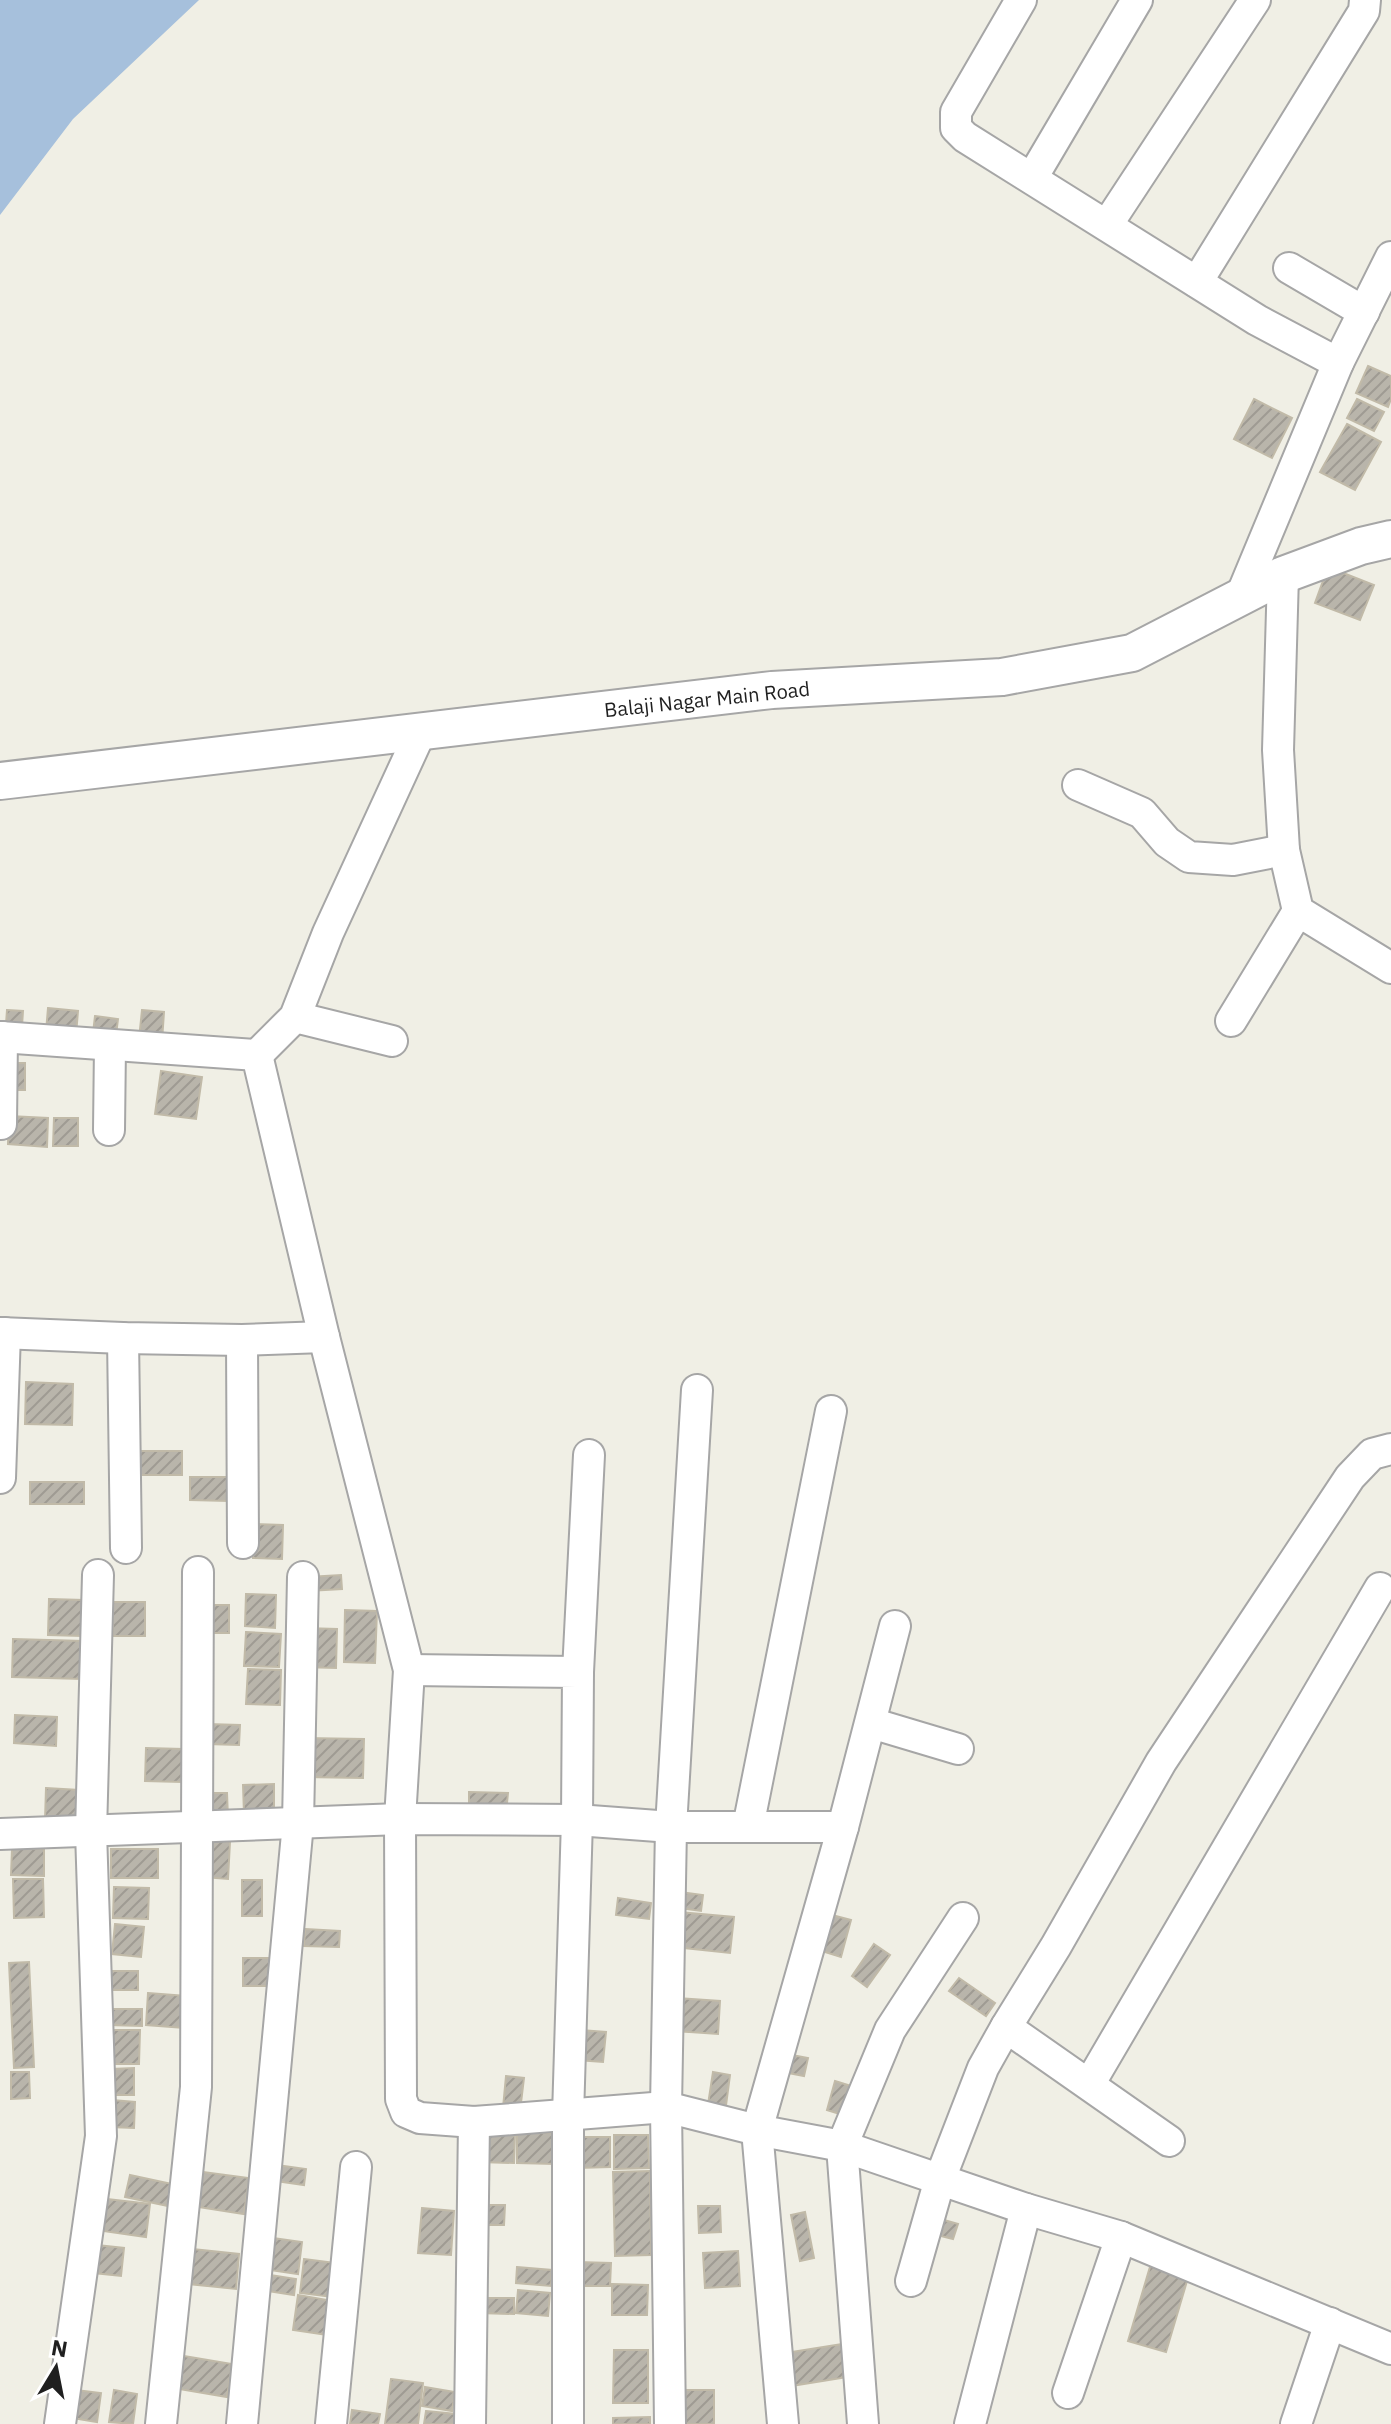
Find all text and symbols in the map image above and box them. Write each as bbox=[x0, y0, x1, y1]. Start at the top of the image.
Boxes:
street label: Balaji Nagar Main Road bbox=[603, 675, 811, 723]
north arrow bbox=[16, 2328, 96, 2408]
text: N bbox=[49, 2332, 70, 2363]

